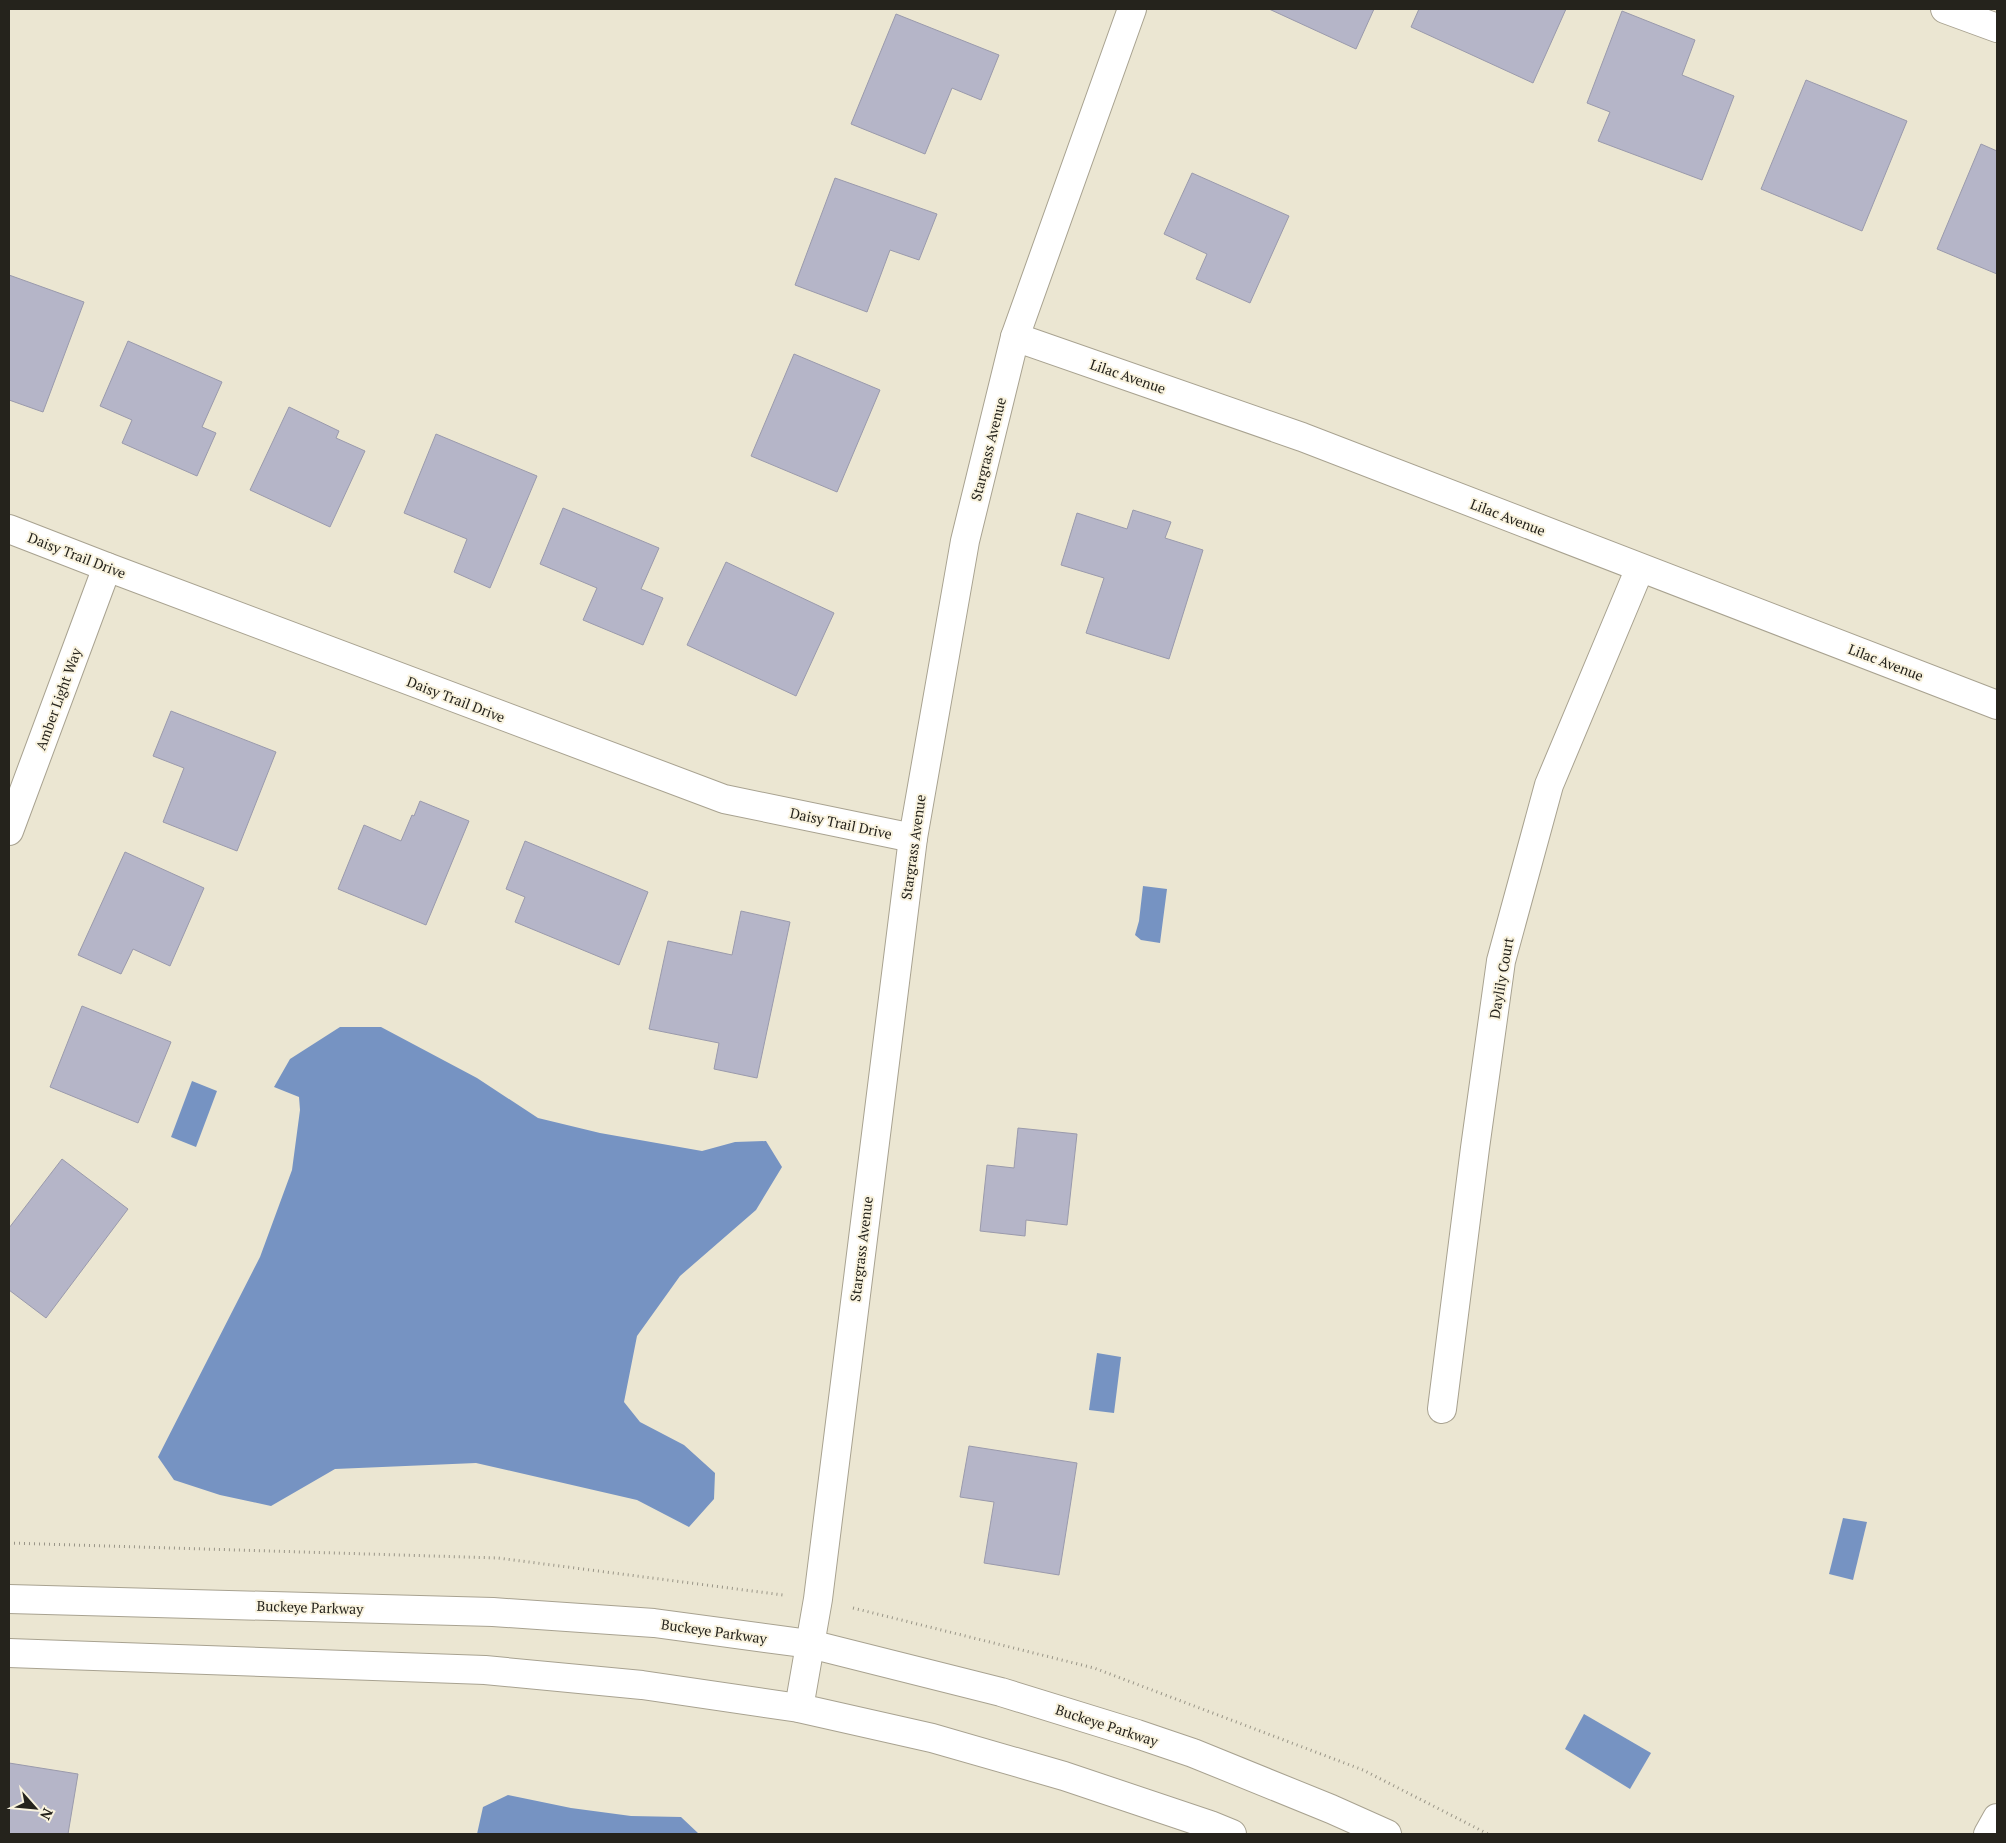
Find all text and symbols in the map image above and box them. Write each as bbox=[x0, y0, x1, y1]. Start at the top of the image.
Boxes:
street label: Lilac Avenue bbox=[1088, 354, 1168, 398]
street label: Stargrass Avenue bbox=[966, 395, 1010, 503]
street label: Lilac Avenue bbox=[1468, 494, 1548, 540]
street label: Daisy Trail Drive bbox=[25, 528, 129, 582]
street label: Lilac Avenue bbox=[1846, 639, 1926, 685]
street label: Amber Light Way bbox=[31, 644, 86, 753]
street label: Daisy Trail Drive bbox=[404, 672, 508, 726]
street label: Stargrass Avenue bbox=[896, 793, 930, 901]
street label: Daisy Trail Drive bbox=[788, 803, 894, 843]
street label: Daylily Court bbox=[1485, 935, 1518, 1020]
street label: Stargrass Avenue bbox=[845, 1195, 877, 1303]
street label: Buckeye Parkway bbox=[256, 1596, 365, 1618]
street label: Buckeye Parkway bbox=[660, 1614, 769, 1648]
street label: Buckeye Parkway bbox=[1053, 1699, 1162, 1751]
north arrow bbox=[10, 1783, 60, 1833]
text: N bbox=[36, 1805, 58, 1824]

